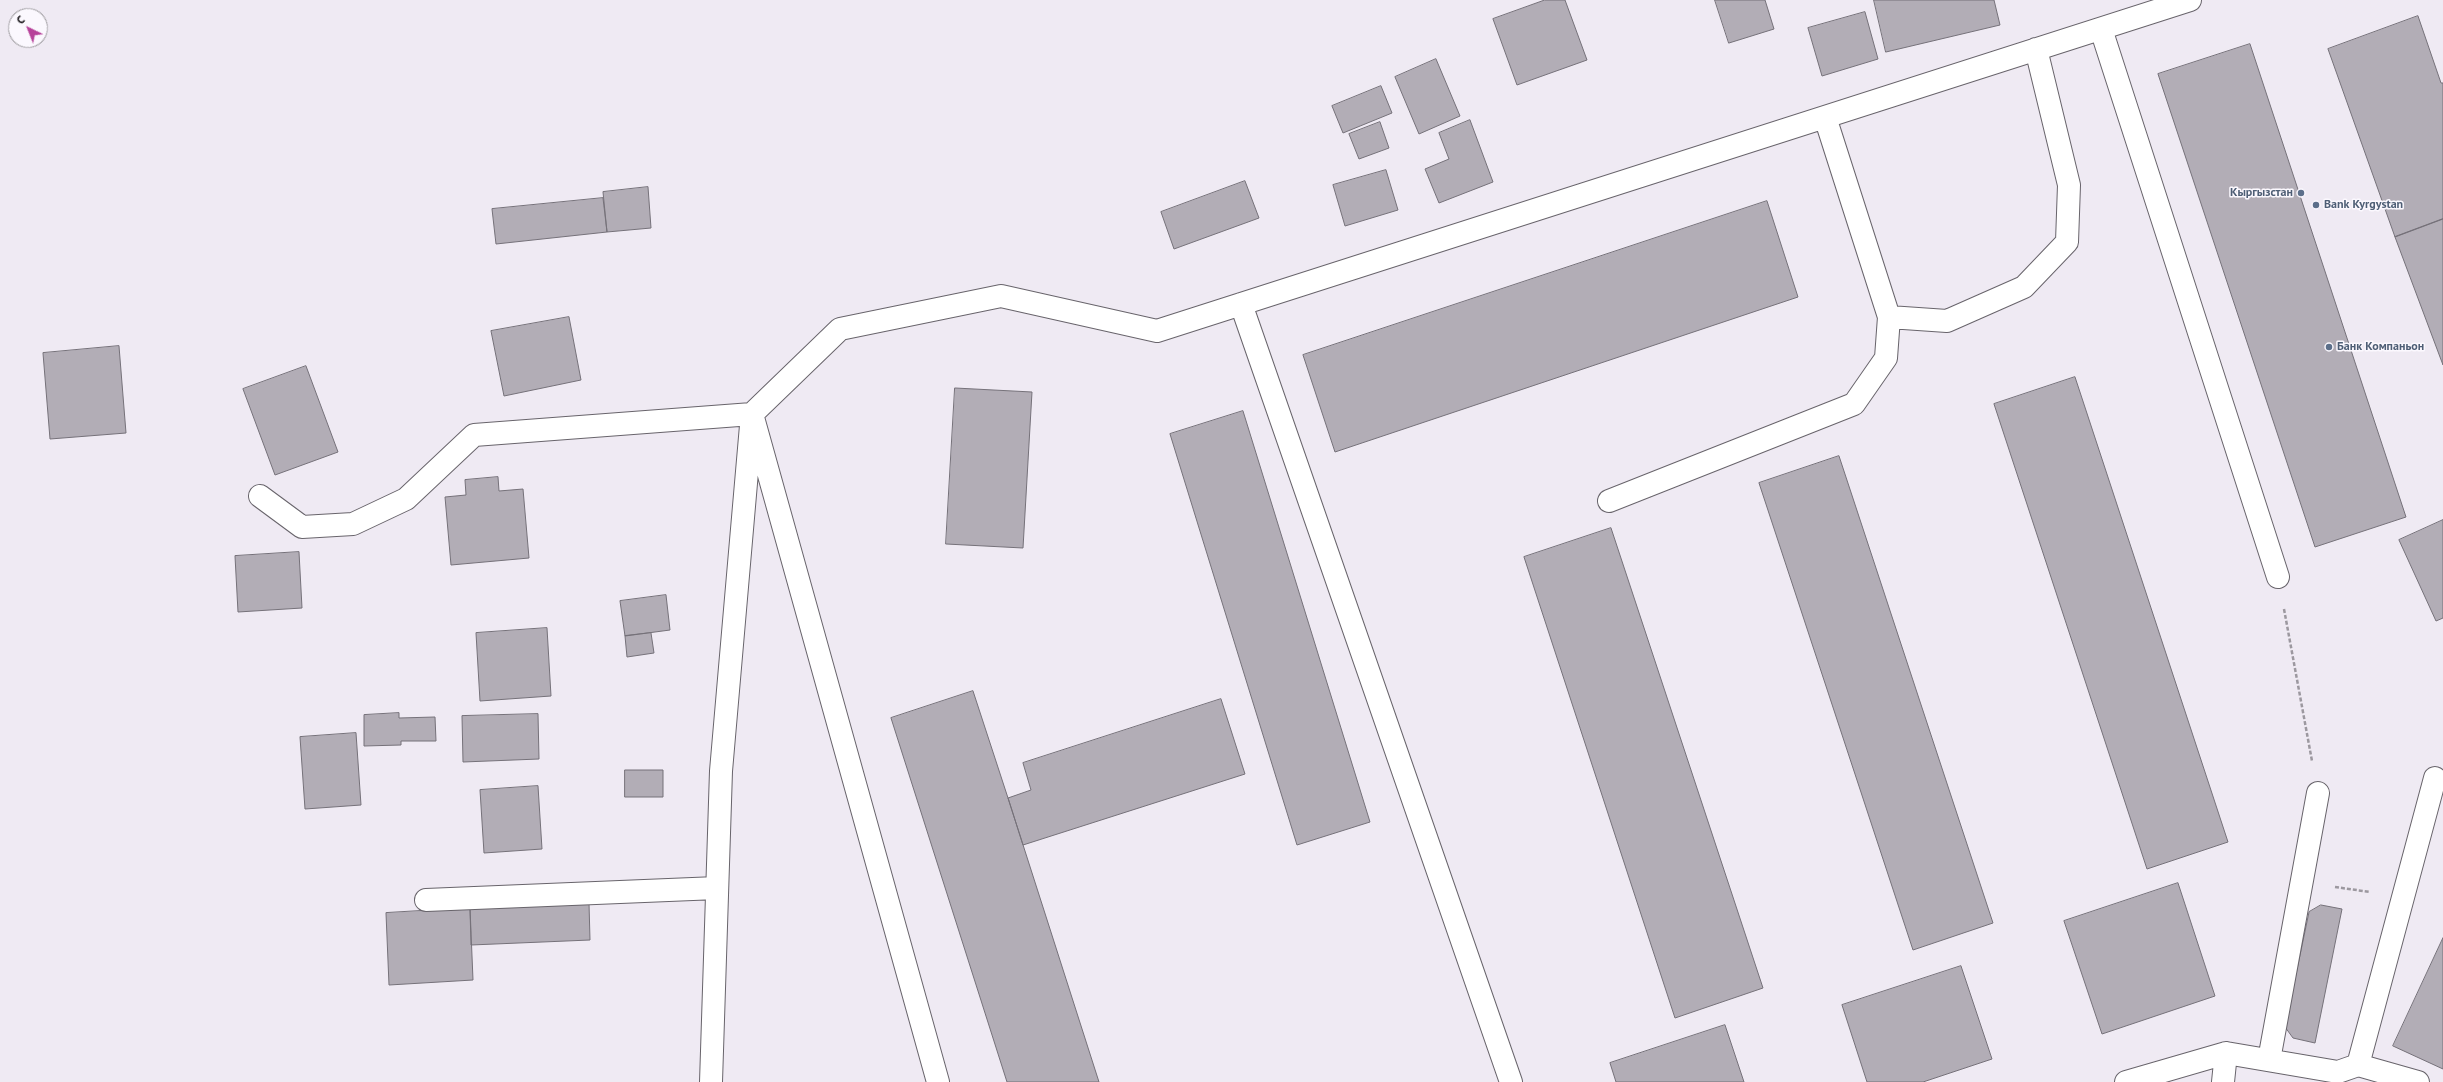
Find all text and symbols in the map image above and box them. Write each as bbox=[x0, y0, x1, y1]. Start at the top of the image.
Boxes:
north arrow bbox=[8, 8, 48, 48]
text: С bbox=[13, 13, 28, 27]
place label: Кыргызстан bbox=[2230, 186, 2293, 200]
marker: Кыргызстан bbox=[2296, 188, 2306, 198]
place label: Bank Kyrgystan bbox=[2324, 198, 2403, 212]
marker: Bank Kyrgystan bbox=[2311, 200, 2321, 210]
place label: Банк Компаньон bbox=[2337, 340, 2424, 354]
marker: Банк Компаньон bbox=[2324, 342, 2334, 352]

